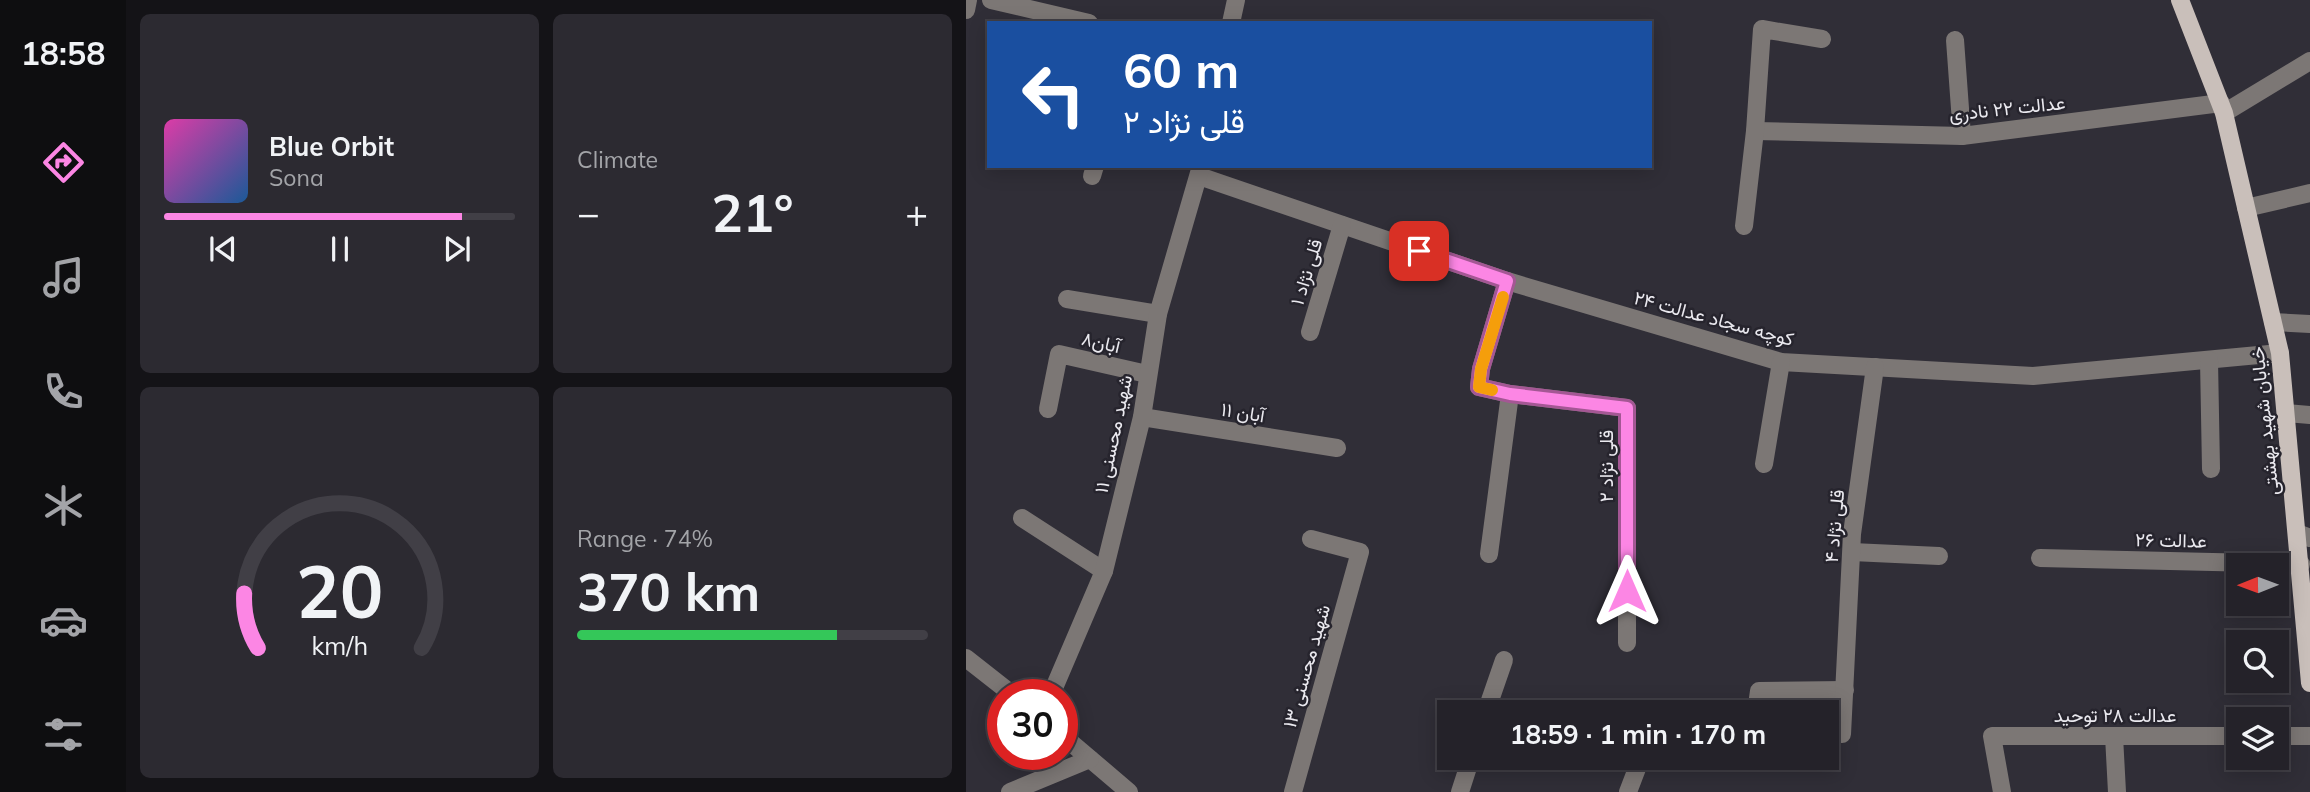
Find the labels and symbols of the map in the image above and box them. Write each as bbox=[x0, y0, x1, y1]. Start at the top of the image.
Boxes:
street label: عدالت ۲۲ نادری bbox=[1948, 90, 2066, 126]
pin bbox=[1389, 221, 1449, 281]
street label: قلی نژاد ۱ bbox=[1285, 236, 1327, 308]
street label: کوچه سجاد عدالت ۲۴ bbox=[1631, 285, 1797, 353]
street label: آبان۸ bbox=[1079, 326, 1124, 358]
street label: خیابان شهید بهشتی bbox=[2244, 345, 2284, 497]
street label: شهید محسنی ۱۱ bbox=[1089, 373, 1137, 495]
street label: آبان ۱۱ bbox=[1220, 397, 1268, 428]
street label: قلی نژاد ۲ bbox=[1594, 430, 1618, 502]
street label: قلی نژاد ۴ bbox=[1819, 488, 1849, 564]
street label: عدالت ۲۶ bbox=[2135, 527, 2207, 553]
north arrow bbox=[2226, 553, 2289, 616]
position arrow bbox=[1590, 554, 1664, 628]
street label: شهید محسنی ۱۳ bbox=[1277, 602, 1335, 730]
speed limit sign: 30 bbox=[987, 679, 1078, 770]
street label: عدالت ۲۸ توحید bbox=[2054, 703, 2176, 727]

